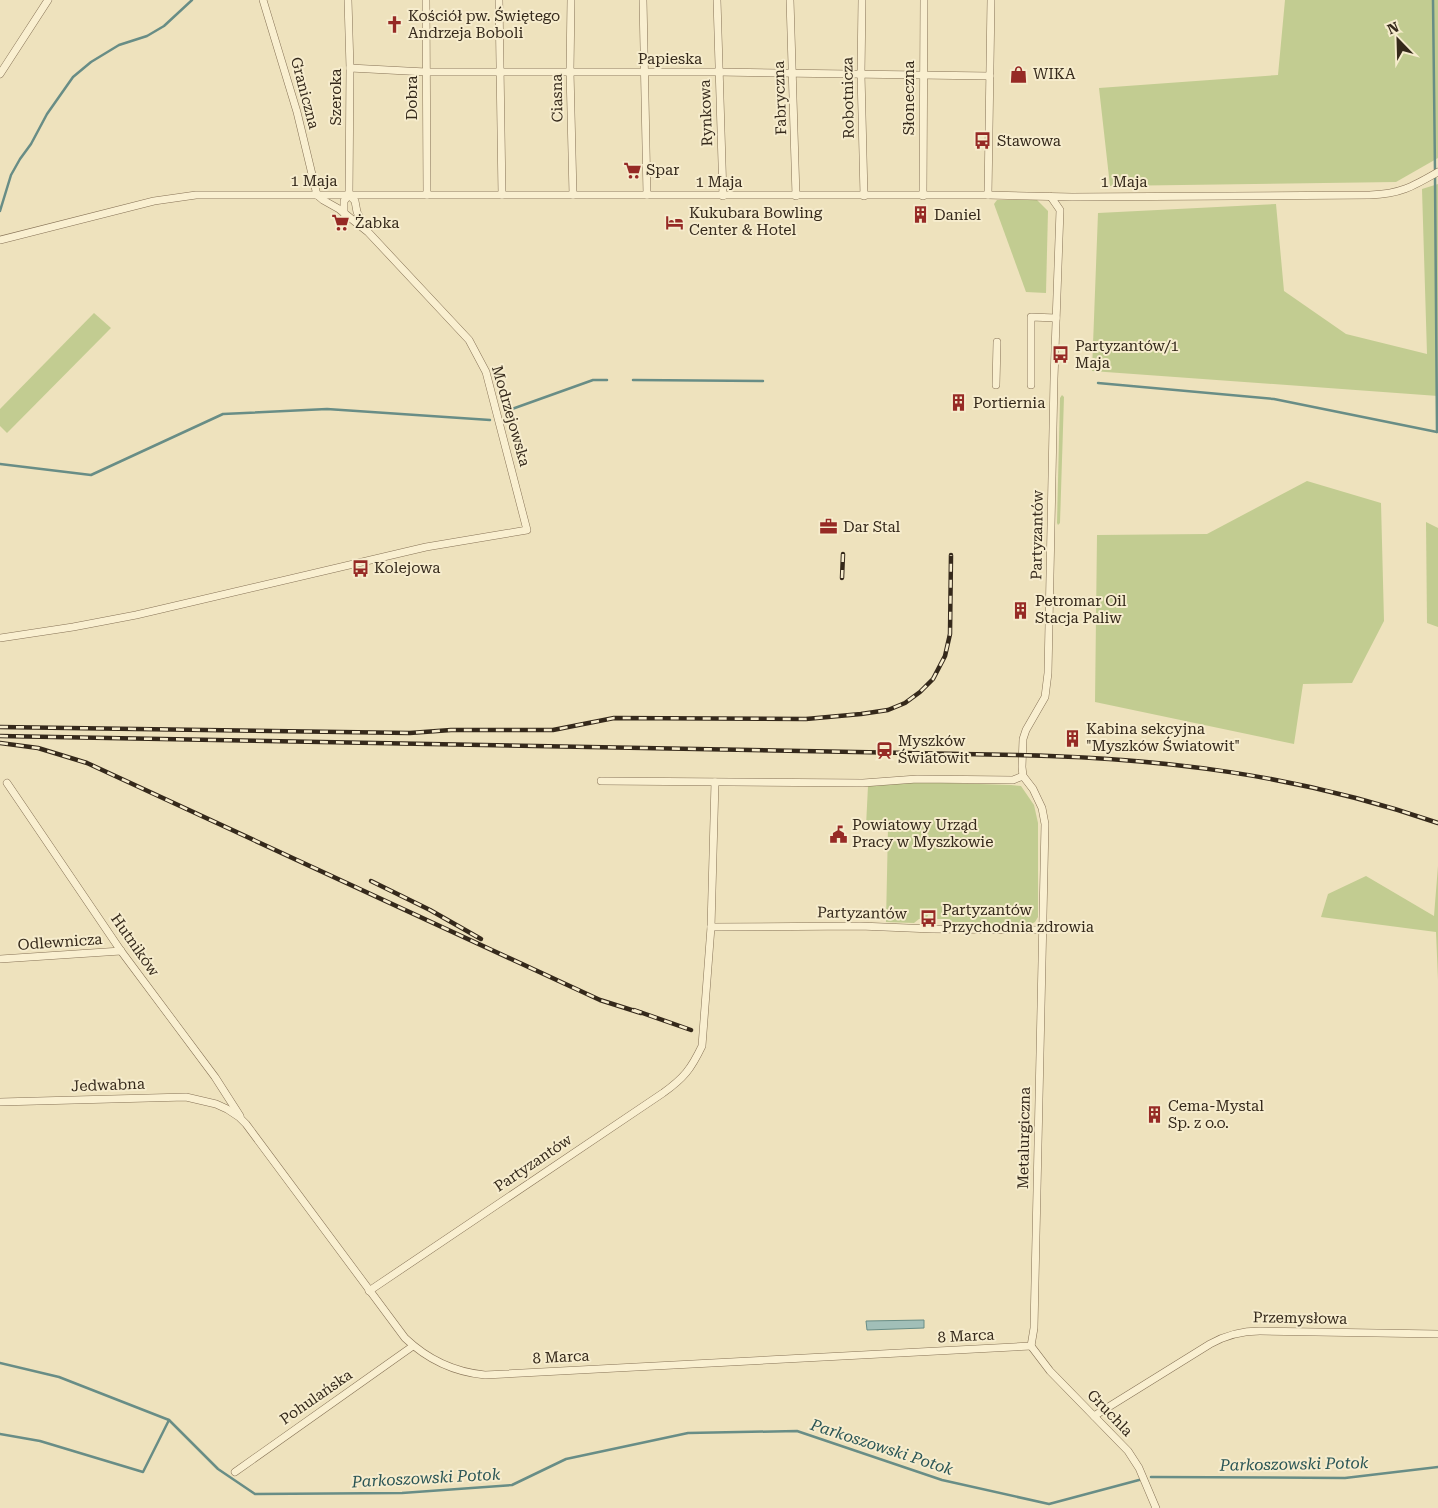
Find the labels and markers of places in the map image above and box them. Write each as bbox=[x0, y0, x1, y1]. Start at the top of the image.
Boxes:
place label: Kościół pw. Świętego Andrzeja Boboli bbox=[408, 6, 560, 42]
church icon: Kościół pw. Świętego Andrzeja Boboli bbox=[384, 15, 404, 35]
shop icon: WIKA bbox=[1009, 64, 1029, 84]
place label: WIKA bbox=[1033, 65, 1076, 83]
bus stop icon: Stawowa bbox=[973, 131, 993, 151]
place label: Stawowa bbox=[997, 132, 1061, 150]
supermarket icon: Spar bbox=[622, 160, 642, 180]
place label: Spar bbox=[646, 161, 679, 179]
place label: Kukubara Bowling Center & Hotel bbox=[689, 204, 823, 239]
building icon: Daniel bbox=[910, 205, 930, 225]
place label: Daniel bbox=[934, 206, 981, 224]
hotel icon: Kukubara Bowling Center & Hotel bbox=[665, 212, 685, 232]
supermarket icon: Żabka bbox=[331, 213, 351, 233]
place label: Żabka bbox=[355, 214, 399, 232]
place label: Partyzantów/1 Maja bbox=[1075, 337, 1179, 372]
bus stop icon: Partyzantów/1 Maja bbox=[1051, 345, 1071, 365]
building icon: Portiernia bbox=[949, 393, 969, 413]
place label: Portiernia bbox=[973, 394, 1045, 412]
office icon: Dar Stal bbox=[819, 517, 839, 537]
place label: Dar Stal bbox=[843, 518, 901, 536]
bus stop icon: Kolejowa bbox=[350, 558, 370, 578]
place label: Kolejowa bbox=[374, 559, 440, 577]
place label: Petromar Oil Stacja Paliw bbox=[1035, 592, 1127, 627]
building icon: Petromar Oil Stacja Paliw bbox=[1011, 600, 1031, 620]
place label: Kabina sekcyjna "Myszków Światowit" bbox=[1086, 720, 1240, 755]
building icon: Kabina sekcyjna "Myszków Światowit" bbox=[1062, 728, 1082, 748]
place label: Myszków Światowit bbox=[898, 732, 970, 767]
station icon: Myszków Światowit bbox=[874, 740, 894, 760]
place label: Powiatowy Urząd Pracy w Myszkowie bbox=[852, 816, 993, 851]
public building icon: Powiatowy Urząd Pracy w Myszkowie bbox=[828, 824, 848, 844]
place label: Partyzantów Przychodnia zdrowia bbox=[942, 901, 1094, 936]
bus stop icon: Partyzantów Przychodnia zdrowia bbox=[918, 909, 938, 929]
place label: Cema-Mystal Sp. z o.o. bbox=[1168, 1097, 1264, 1132]
building icon: Cema-Mystal Sp. z o.o. bbox=[1144, 1105, 1164, 1125]

